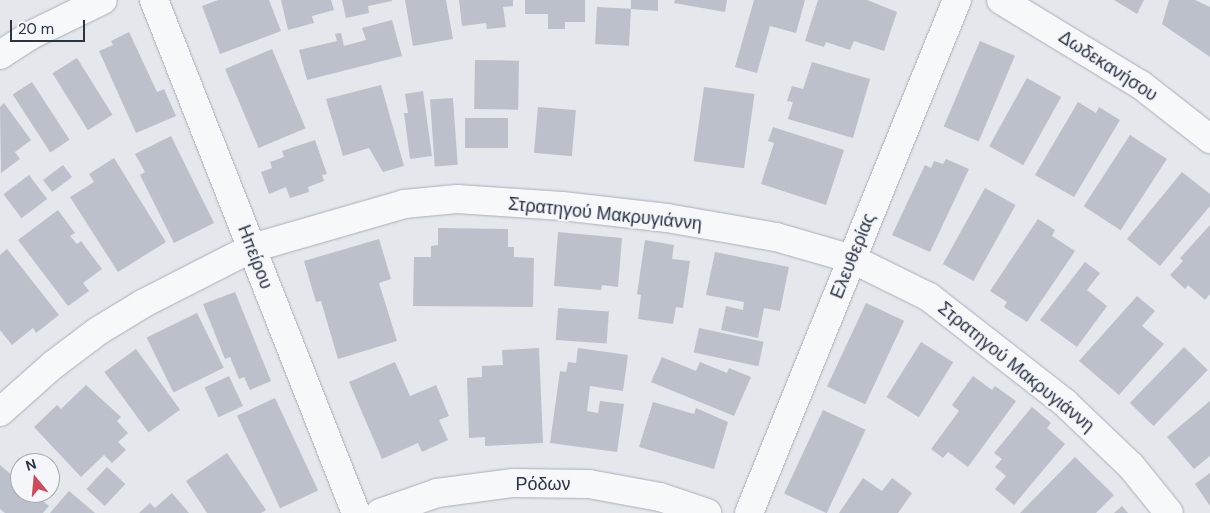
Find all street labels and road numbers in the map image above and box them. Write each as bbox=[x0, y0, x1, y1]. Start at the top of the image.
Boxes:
street label: Δωδεκανήσου bbox=[1055, 26, 1161, 106]
street label: Στρατηγού Μακρυγιάννη bbox=[507, 193, 703, 235]
street label: Ελευθερίας bbox=[826, 210, 880, 302]
street label: Ηπείρου bbox=[233, 222, 277, 292]
street label: Στρατηγού Μακρυγιάννη bbox=[934, 297, 1098, 437]
street label: Ρόδων bbox=[515, 473, 571, 495]

